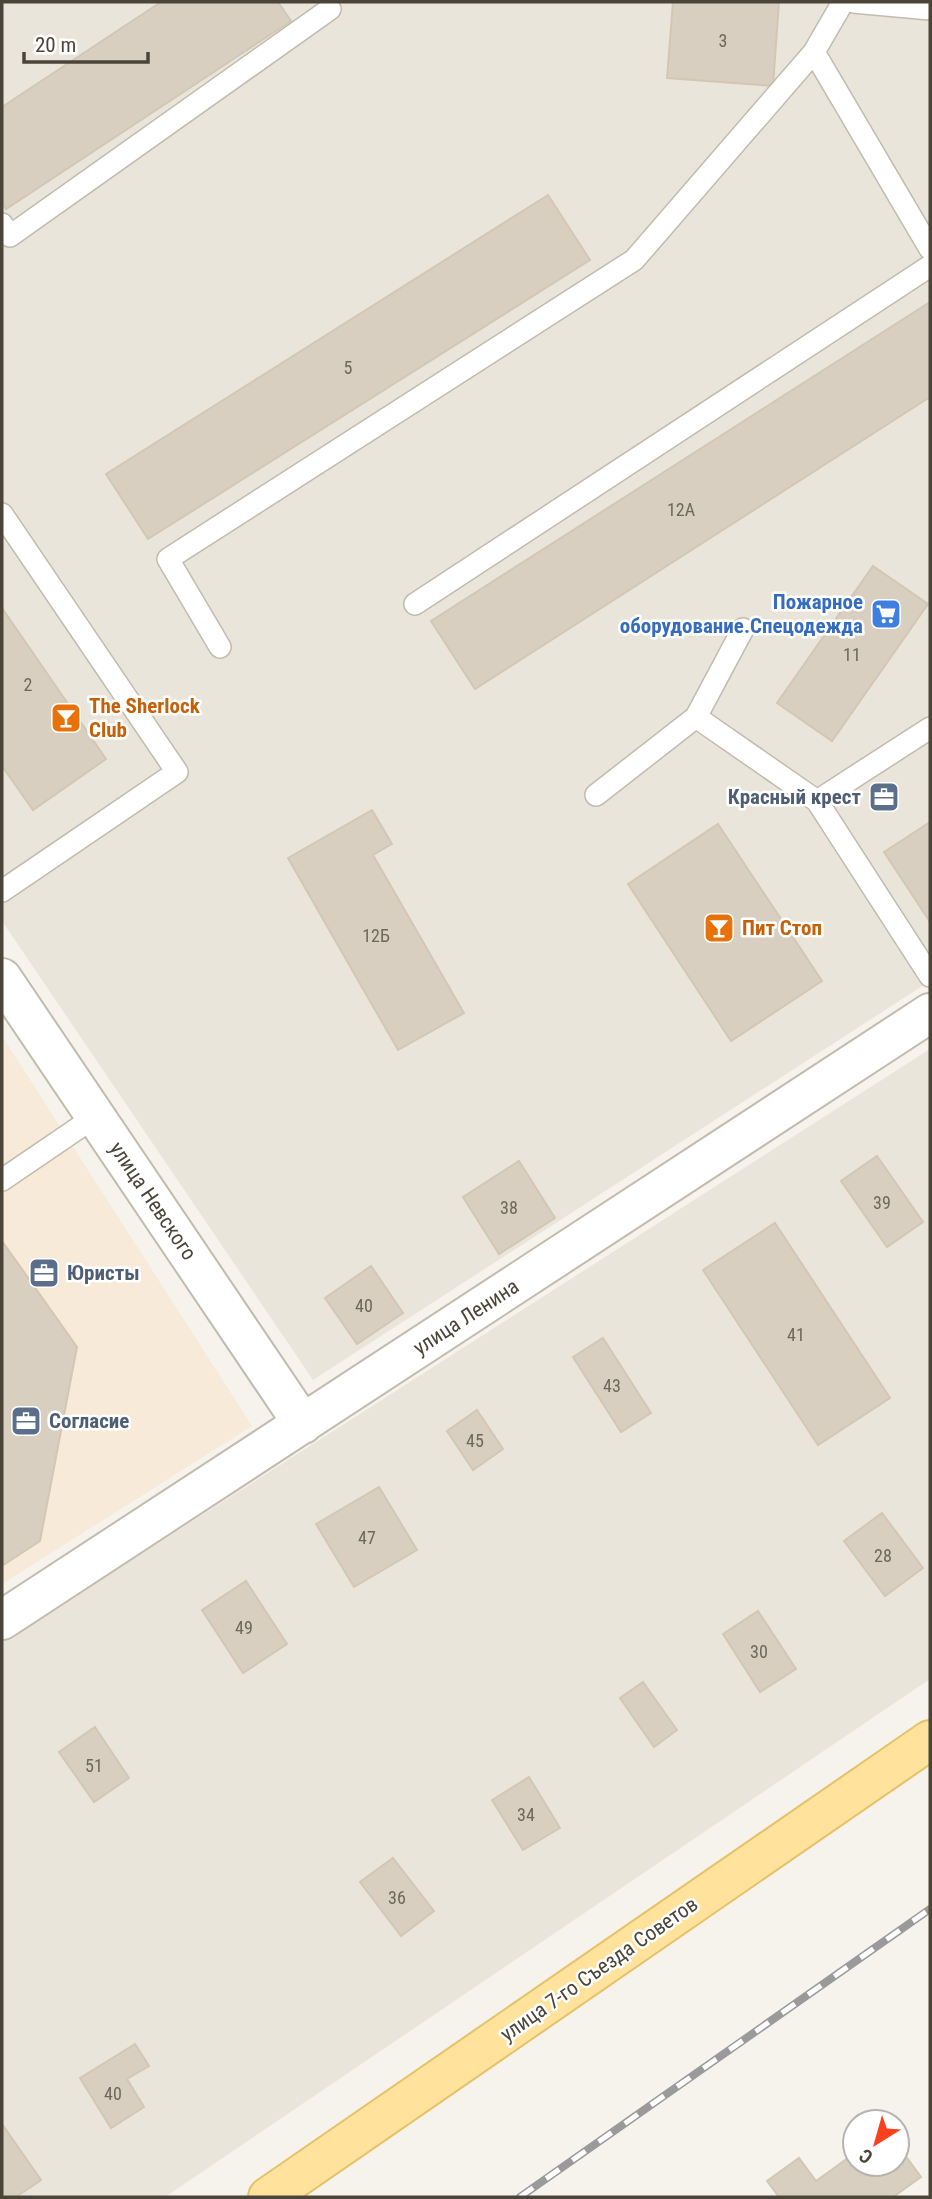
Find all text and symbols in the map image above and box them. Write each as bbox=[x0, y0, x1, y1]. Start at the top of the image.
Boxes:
scale bar bbox=[24, 21, 149, 65]
house number: 3 bbox=[719, 30, 727, 51]
text: 20 m bbox=[35, 33, 76, 57]
house number: 5 bbox=[344, 357, 353, 378]
house number: 12А bbox=[667, 499, 696, 520]
place label: Пожарное оборудование.Спецодежда bbox=[620, 590, 863, 638]
supermarket icon: Пожарное оборудование.Спецодежда bbox=[869, 597, 903, 631]
house number: 11 bbox=[843, 644, 861, 665]
house number: 2 bbox=[24, 674, 33, 695]
place label: The Sherlock Club bbox=[89, 694, 201, 742]
bar icon: The Sherlock Club bbox=[49, 701, 83, 735]
office icon: Красный крест bbox=[867, 780, 901, 814]
place label: Красный крест bbox=[728, 785, 861, 809]
bar icon: Пит Стоп bbox=[702, 911, 736, 945]
place label: Пит Стоп bbox=[742, 916, 822, 940]
house number: 12Б bbox=[362, 925, 390, 946]
street label: улица Невского bbox=[105, 1137, 201, 1265]
house number: 39 bbox=[873, 1192, 891, 1213]
house number: 38 bbox=[500, 1197, 518, 1218]
office icon: Юристы bbox=[27, 1256, 61, 1290]
place label: Юристы bbox=[67, 1261, 140, 1285]
street label: улица Ленина bbox=[409, 1274, 523, 1360]
house number: 40 bbox=[355, 1295, 373, 1316]
house number: 41 bbox=[787, 1324, 805, 1345]
house number: 43 bbox=[603, 1375, 621, 1396]
office icon: Согласие bbox=[9, 1404, 43, 1438]
place label: Согласие bbox=[49, 1409, 129, 1433]
house number: 45 bbox=[466, 1430, 484, 1451]
house number: 47 bbox=[358, 1527, 376, 1548]
house number: 28 bbox=[874, 1545, 892, 1566]
house number: 49 bbox=[235, 1617, 253, 1638]
house number: 30 bbox=[750, 1641, 768, 1662]
house number: 51 bbox=[85, 1755, 103, 1776]
house number: 34 bbox=[517, 1804, 535, 1825]
house number: 36 bbox=[388, 1887, 406, 1908]
street label: улица 7-го Съезда Советов bbox=[496, 1892, 702, 2046]
house number: 40 bbox=[104, 2083, 122, 2104]
north arrow bbox=[841, 2108, 911, 2178]
text: С bbox=[855, 2144, 877, 2169]

